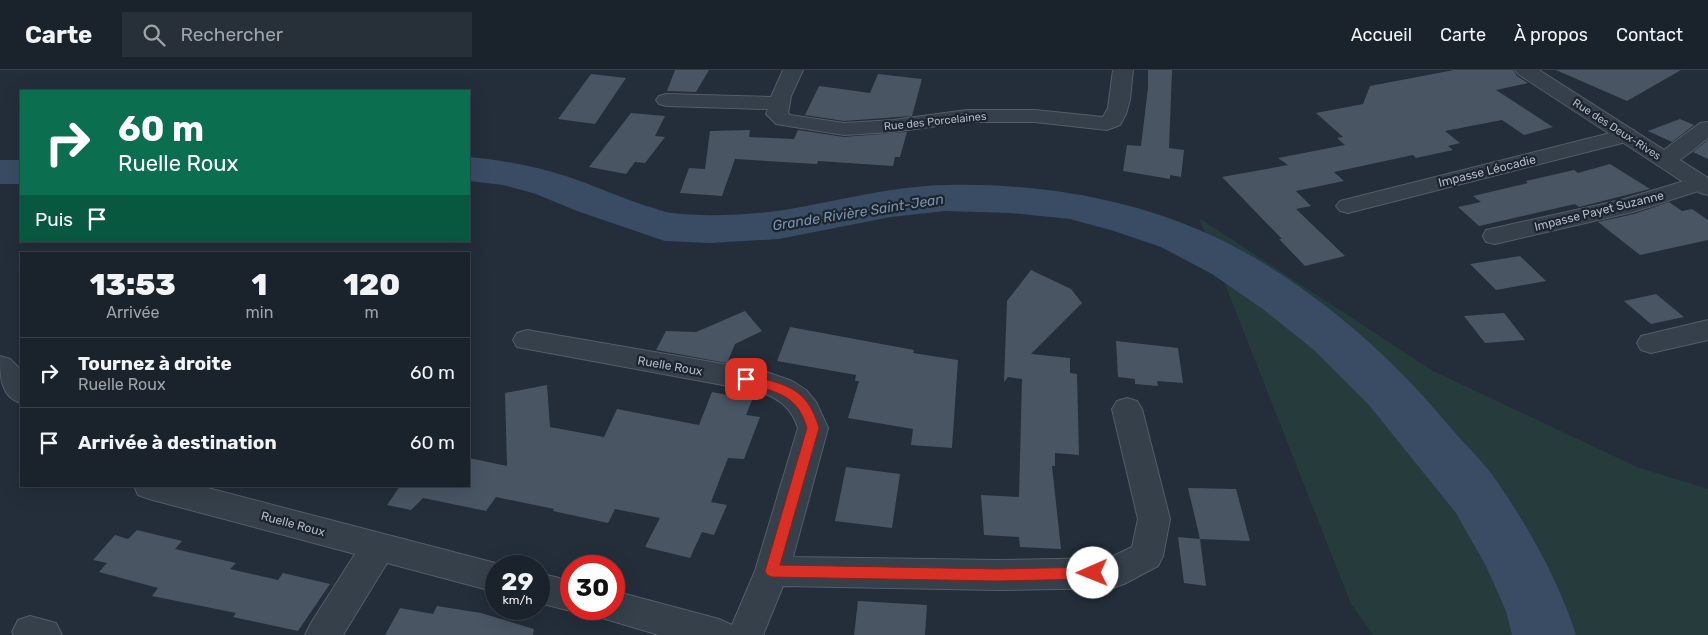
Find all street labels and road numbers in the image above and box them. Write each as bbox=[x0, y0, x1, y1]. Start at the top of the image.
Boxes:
street label: Rue des Deux-Rives bbox=[1570, 96, 1664, 163]
street label: Rue des Porcelaines bbox=[883, 110, 987, 133]
street label: Impasse Léocadie bbox=[1437, 152, 1537, 190]
street label: Impasse Payet Suzanne bbox=[1533, 188, 1666, 234]
street label: Ruelle Roux bbox=[636, 353, 704, 379]
street label: Ruelle Roux bbox=[259, 509, 327, 539]

